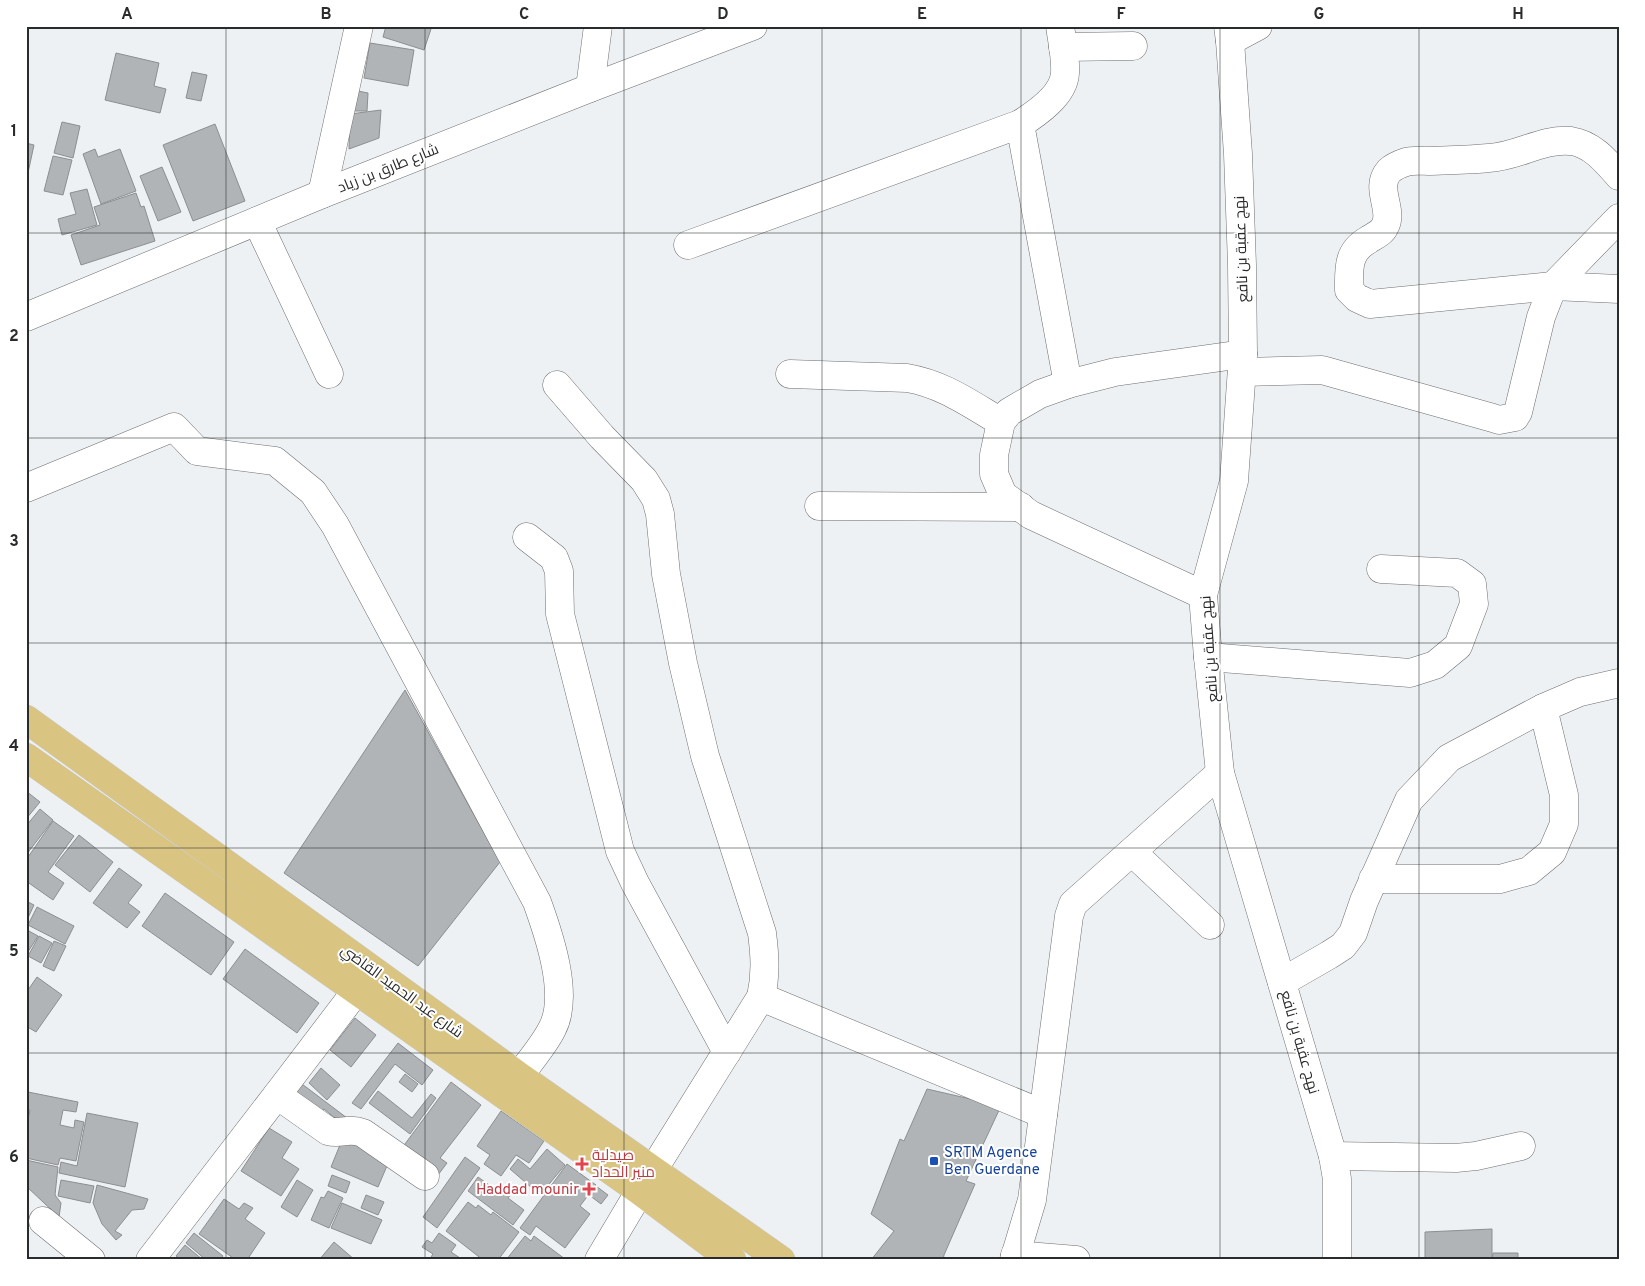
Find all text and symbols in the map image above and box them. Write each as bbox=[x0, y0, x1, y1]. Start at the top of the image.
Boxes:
text: A bbox=[121, 5, 133, 25]
text: B bbox=[320, 5, 332, 25]
text: C bbox=[519, 5, 529, 25]
text: D bbox=[717, 5, 729, 25]
text: E bbox=[917, 5, 927, 25]
text: F bbox=[1116, 5, 1126, 25]
text: G bbox=[1314, 5, 1324, 25]
text: H bbox=[1512, 5, 1524, 25]
text: 1 bbox=[11, 122, 17, 142]
street label: شارع طارق بن زياد bbox=[335, 140, 442, 198]
street label: نهج عقبة بن نافع bbox=[1231, 195, 1254, 303]
text: 2 bbox=[9, 327, 19, 347]
text: 3 bbox=[9, 532, 19, 552]
street label: نهج عقبة بن نافع bbox=[1197, 595, 1224, 703]
text: 4 bbox=[9, 737, 19, 757]
street label: شارع عبد الحميد القاضي bbox=[336, 941, 466, 1044]
text: 5 bbox=[9, 942, 19, 962]
street label: نهج عقبة بن نافع bbox=[1275, 988, 1322, 1096]
place label: SRTM Agence Ben Guerdane bbox=[944, 1144, 1040, 1180]
place label: صيدلية منير الحداد bbox=[592, 1147, 655, 1183]
text: 6 bbox=[9, 1148, 19, 1168]
marker: SRTM Agence Ben Guerdane bbox=[928, 1155, 940, 1167]
marker: صيدلية منير الحداد bbox=[576, 1158, 588, 1170]
place label: Haddad mounir bbox=[476, 1181, 579, 1200]
marker: Haddad mounir bbox=[583, 1183, 595, 1195]

